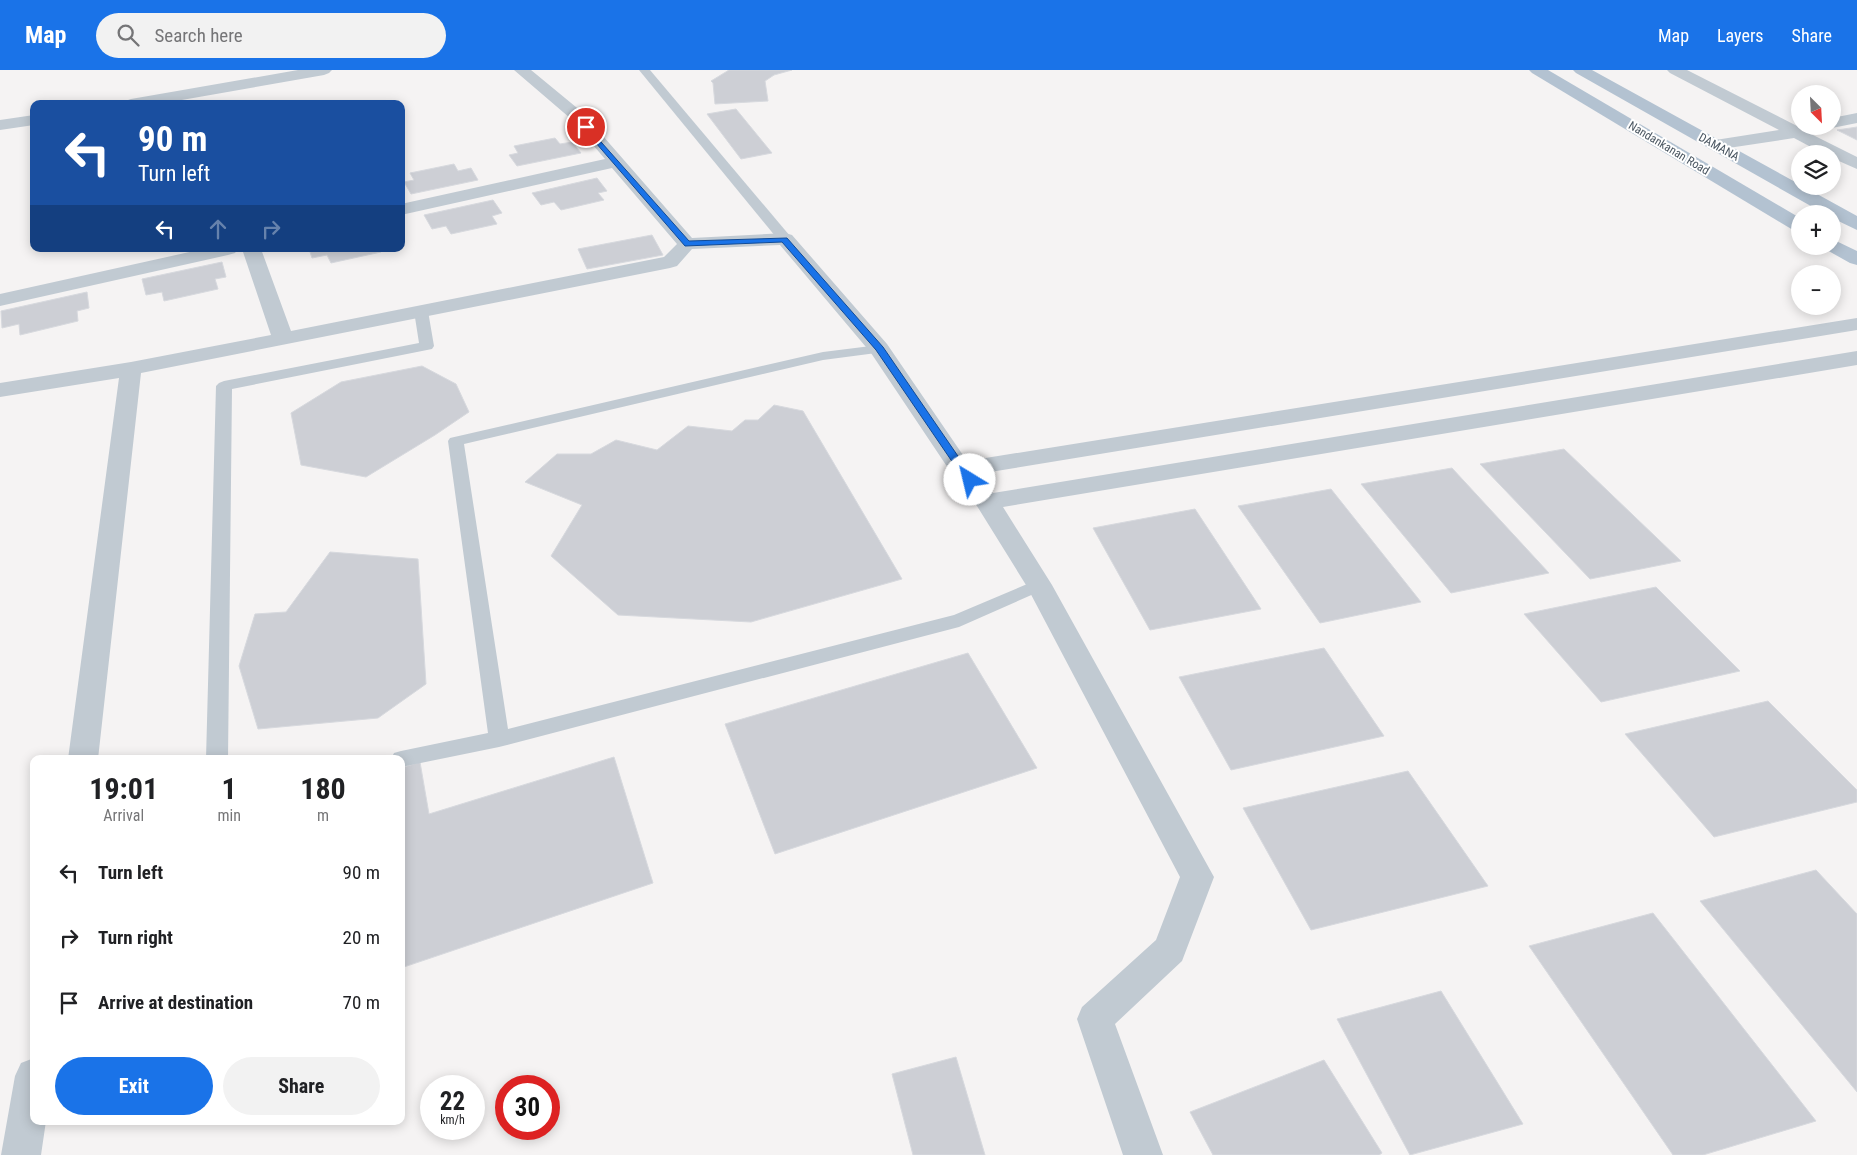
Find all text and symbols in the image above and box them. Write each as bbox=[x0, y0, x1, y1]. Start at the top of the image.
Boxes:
search box bbox=[96, 13, 446, 58]
text: Map bbox=[25, 21, 66, 49]
icon: search bbox=[114, 21, 142, 49]
text: Search here bbox=[154, 24, 243, 47]
text: Map bbox=[1658, 25, 1689, 46]
text: Layers bbox=[1717, 25, 1764, 46]
text: Share bbox=[1792, 25, 1832, 46]
north arrow bbox=[1791, 85, 1841, 135]
map controls bbox=[1791, 85, 1841, 315]
pin bbox=[565, 106, 607, 148]
icon: arrive bbox=[572, 113, 600, 141]
street label: Nandankanan Road bbox=[1626, 118, 1712, 178]
text: 90 m bbox=[138, 119, 207, 160]
icon: left bbox=[55, 120, 120, 185]
street label: DAMANA bbox=[1696, 130, 1742, 164]
button: layers bbox=[1791, 145, 1841, 195]
text: Turn left bbox=[138, 161, 210, 186]
button: + bbox=[1791, 205, 1841, 255]
icon: left bbox=[151, 215, 179, 243]
icon: ahead bbox=[204, 215, 232, 243]
icon: right bbox=[257, 215, 285, 243]
button: − bbox=[1791, 265, 1841, 315]
position arrow bbox=[943, 453, 995, 505]
text: 19:01 bbox=[89, 771, 158, 806]
text: 1 bbox=[222, 771, 237, 806]
text: 180 bbox=[300, 771, 346, 806]
text: Arrival bbox=[103, 806, 144, 825]
text: min bbox=[217, 806, 241, 825]
text: m bbox=[317, 806, 329, 825]
icon: left bbox=[55, 859, 83, 887]
text: Turn left bbox=[98, 861, 163, 884]
text: 90 m bbox=[343, 861, 380, 884]
icon: right bbox=[55, 924, 83, 952]
text: Turn right bbox=[98, 926, 173, 949]
text: 20 m bbox=[343, 926, 380, 949]
icon: arrive bbox=[55, 989, 83, 1017]
text: Arrive at destination bbox=[98, 991, 253, 1014]
text: 70 m bbox=[343, 991, 380, 1014]
button: Exit bbox=[55, 1057, 213, 1115]
button: Share bbox=[223, 1057, 380, 1115]
speed limit sign: 30 bbox=[495, 1075, 560, 1140]
text: 22 bbox=[440, 1087, 465, 1116]
text: km/h bbox=[440, 1113, 465, 1127]

